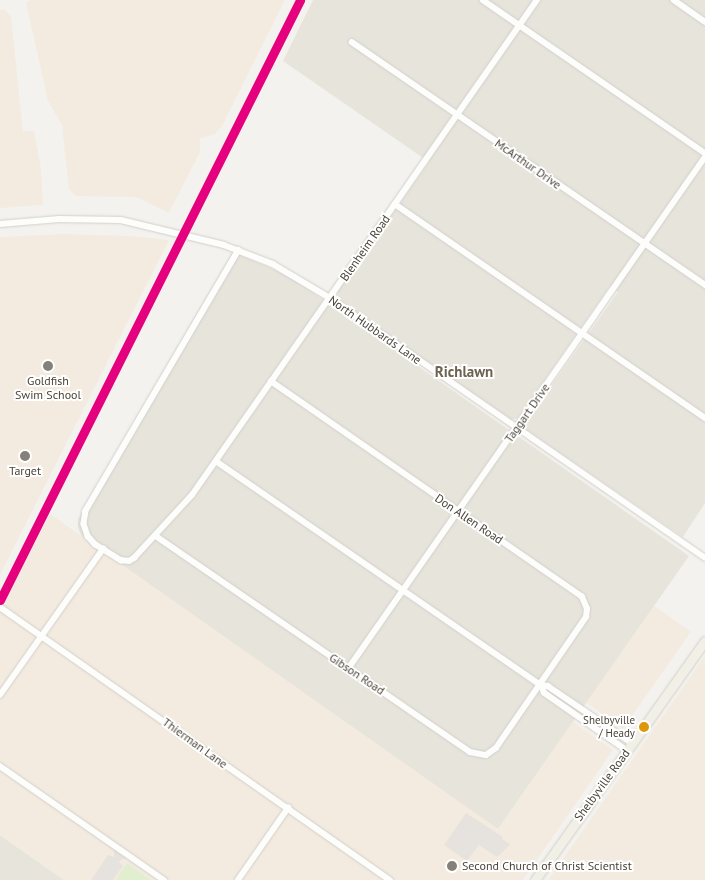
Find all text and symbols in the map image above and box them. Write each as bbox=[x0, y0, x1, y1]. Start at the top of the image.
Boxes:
street label: McArthur Drive bbox=[492, 136, 564, 192]
street label: Blenheim Road bbox=[337, 212, 393, 284]
street label: North Hubbards Lane bbox=[326, 293, 424, 367]
marker: Goldfish Swim School bbox=[42, 360, 54, 372]
district label: Richlawn bbox=[435, 363, 493, 381]
place label: Goldfish Swim School bbox=[15, 374, 81, 402]
street label: Taggart Drive bbox=[501, 381, 553, 445]
marker: Target bbox=[19, 450, 31, 462]
place label: Target bbox=[9, 464, 41, 478]
street label: Don Allen Road bbox=[432, 491, 506, 547]
street label: Gibson Road bbox=[327, 650, 387, 698]
place label: Shelbyville / Heady bbox=[583, 714, 635, 740]
street label: Thierman Lane bbox=[160, 715, 230, 771]
marker: Shelbyville / Heady bbox=[639, 722, 649, 732]
street label: Shelbyville Road bbox=[571, 746, 633, 824]
place label: Second Church of Christ Scientist bbox=[462, 859, 632, 873]
marker: Second Church of Christ Scientist bbox=[446, 860, 458, 872]

